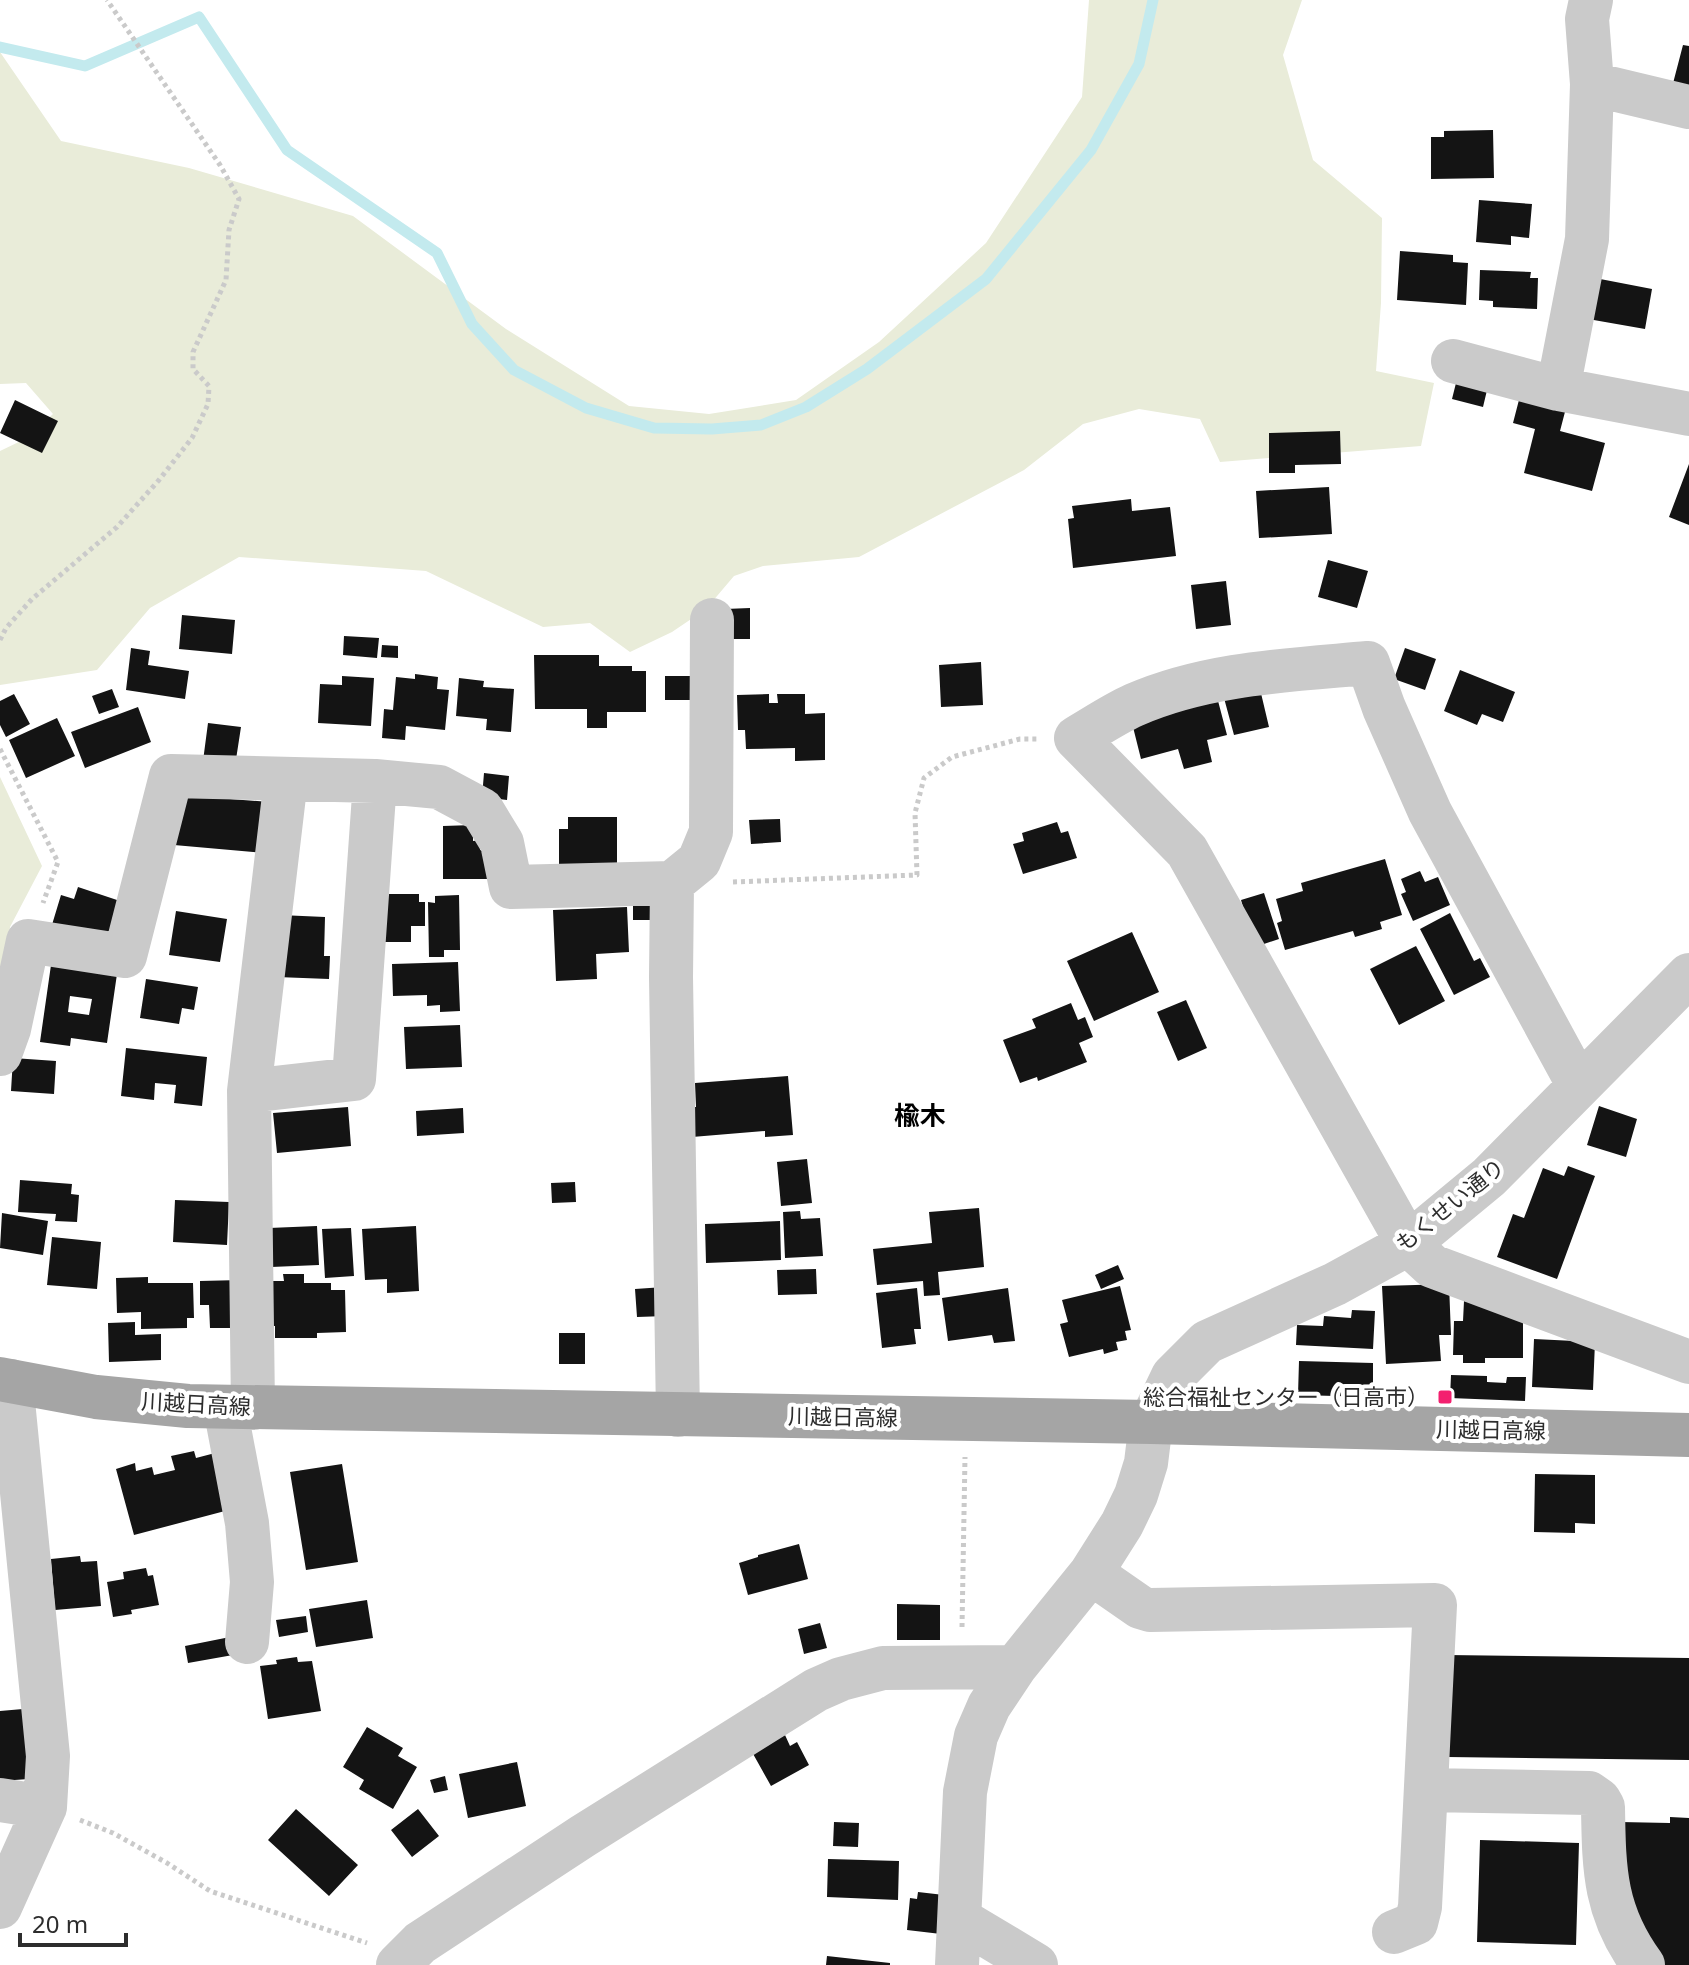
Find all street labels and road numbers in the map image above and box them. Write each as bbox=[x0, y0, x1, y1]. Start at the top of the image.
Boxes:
street label: もくせい通り bbox=[1389, 1151, 1510, 1257]
street label: 川越日高線 bbox=[140, 1385, 252, 1421]
street label: 川越日高線 bbox=[788, 1400, 898, 1432]
street label: 川越日高線 bbox=[1436, 1413, 1546, 1445]

